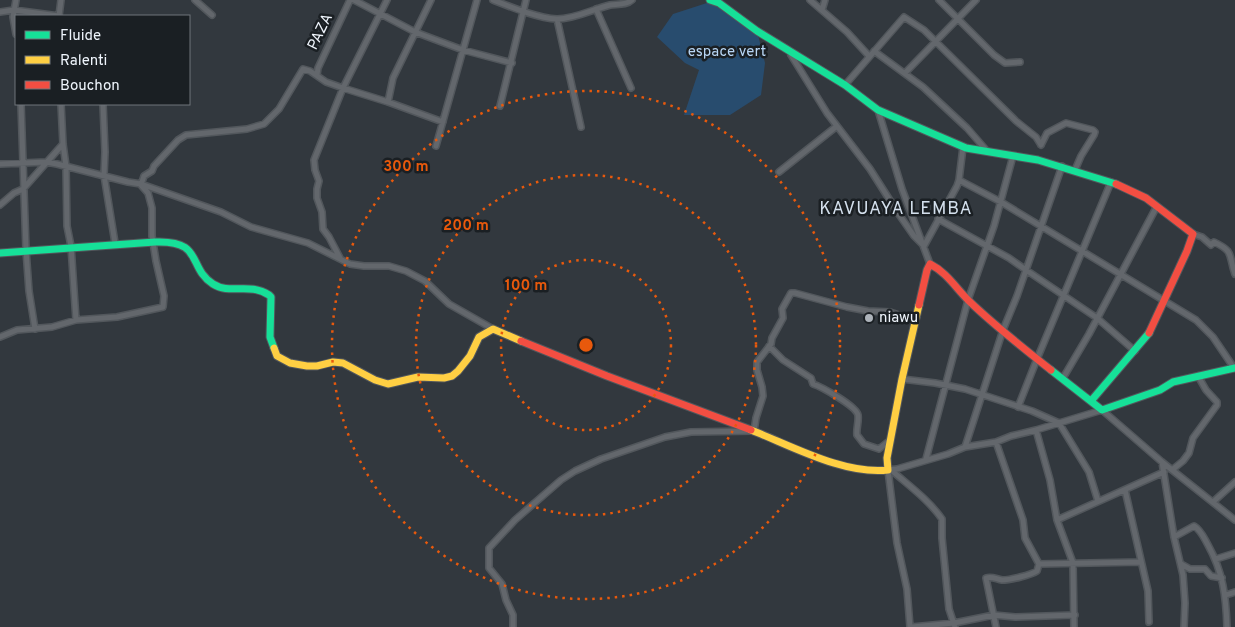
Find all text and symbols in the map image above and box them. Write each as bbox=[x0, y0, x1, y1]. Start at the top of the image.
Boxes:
street label: PAZA bbox=[304, 11, 338, 53]
legend bbox=[15, 15, 190, 105]
text: Fluide bbox=[60, 27, 101, 46]
park label: espace vert bbox=[688, 43, 766, 62]
text: Ralenti bbox=[60, 52, 107, 71]
text: Bouchon bbox=[60, 77, 120, 96]
text: 300 m bbox=[383, 158, 429, 177]
district label: KAVUAYA LEMBA bbox=[819, 198, 973, 221]
text: 200 m bbox=[443, 217, 489, 236]
text: 100 m bbox=[505, 277, 547, 296]
place label: niawu bbox=[879, 309, 918, 328]
marker: niawu bbox=[863, 312, 875, 324]
centre of rings bbox=[577, 336, 595, 354]

